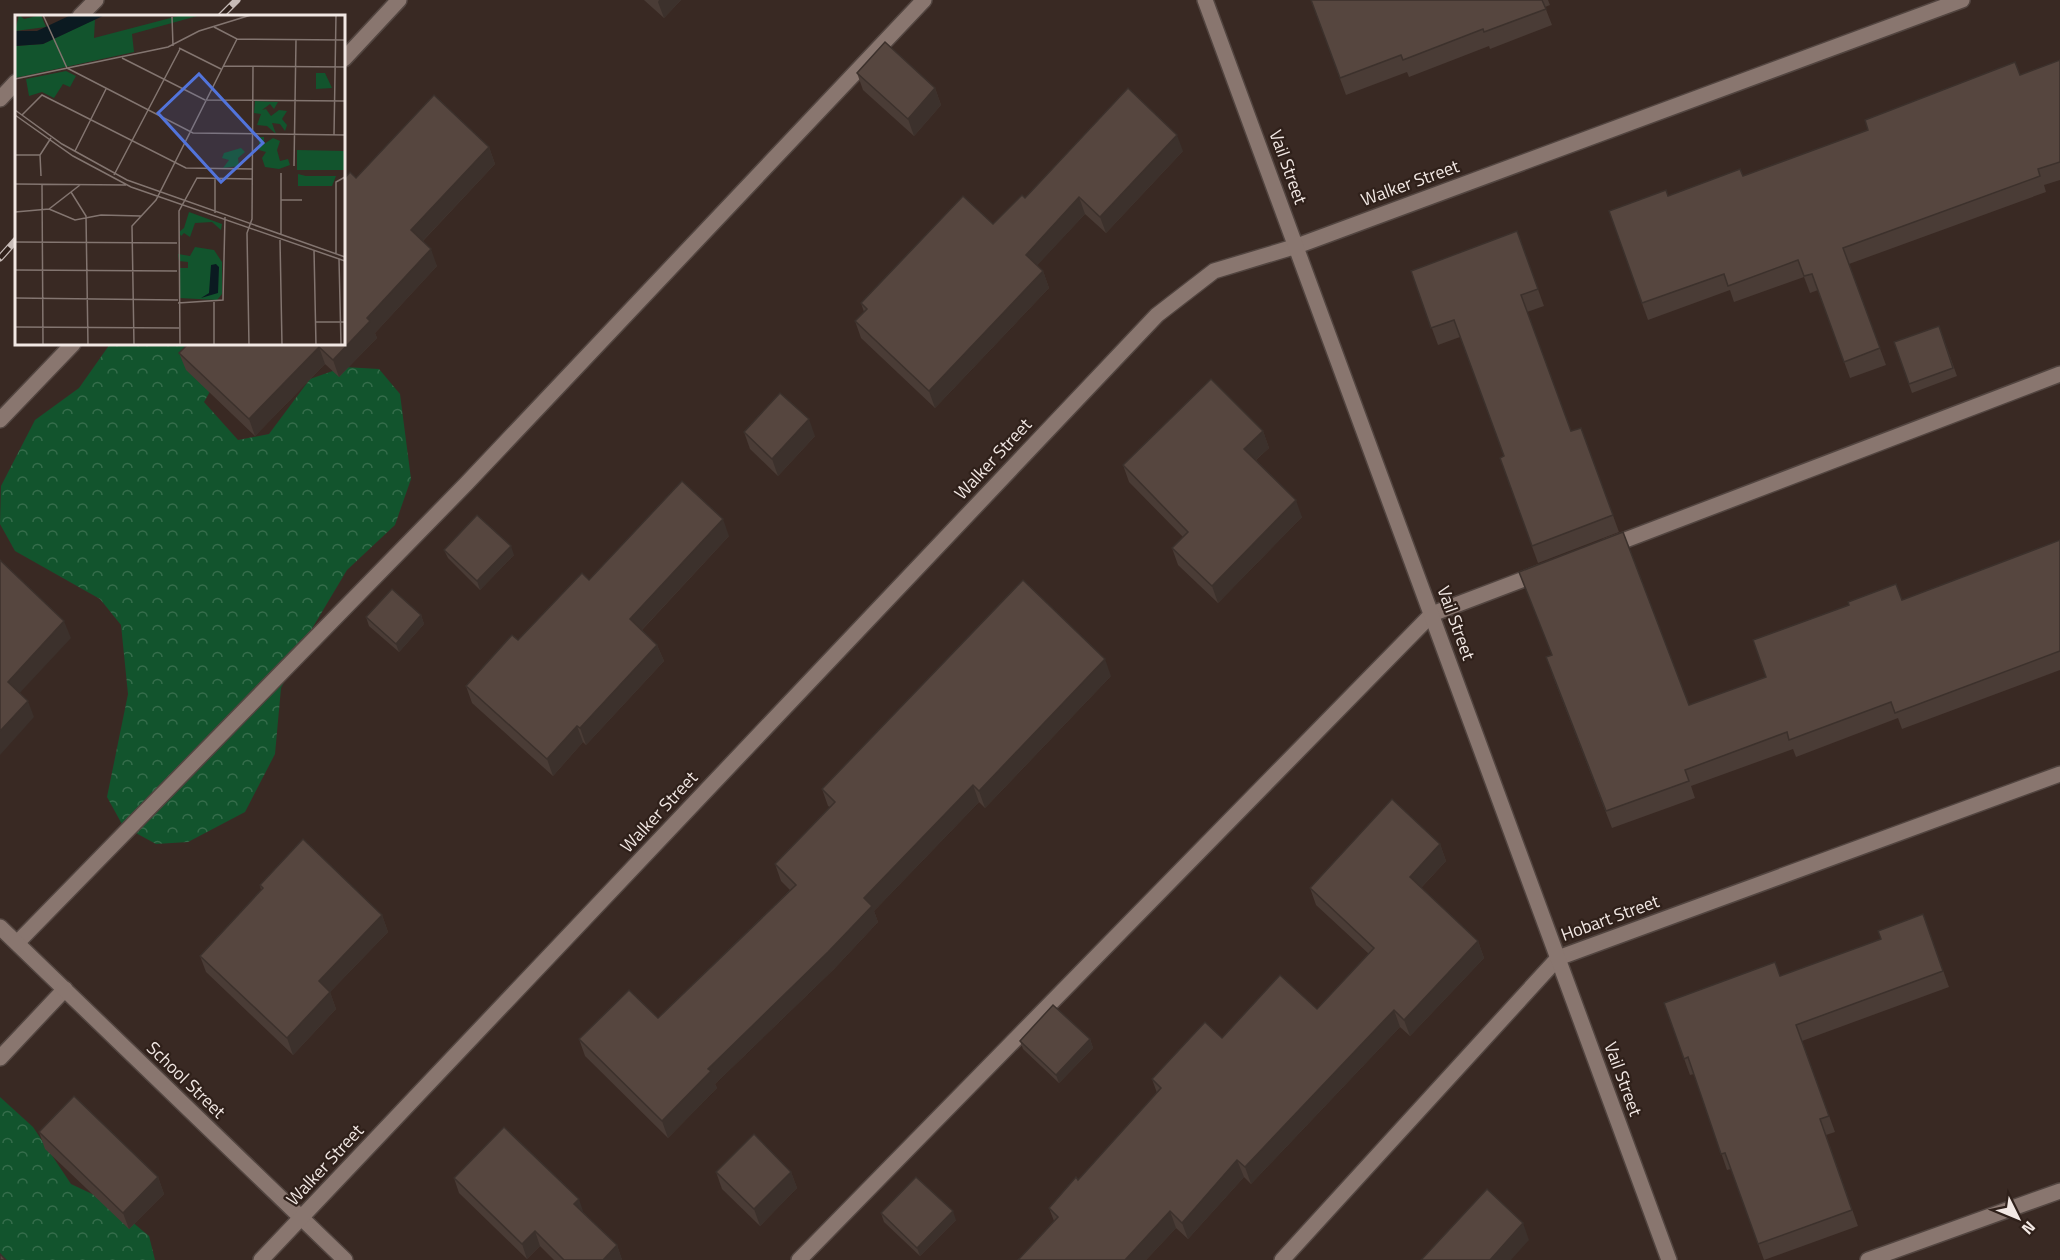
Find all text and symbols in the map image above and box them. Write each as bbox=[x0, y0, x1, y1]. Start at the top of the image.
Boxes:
inset map bbox=[15, 15, 345, 345]
street label: Vail Street bbox=[1263, 126, 1315, 208]
street label: Walker Street bbox=[1357, 152, 1463, 213]
street label: Walker Street bbox=[948, 411, 1038, 506]
street label: Vail Street bbox=[1431, 582, 1483, 664]
street label: Walker Street bbox=[614, 764, 704, 859]
street label: Hobart Street bbox=[1557, 887, 1663, 948]
street label: School Street bbox=[141, 1035, 232, 1125]
street label: Vail Street bbox=[1598, 1038, 1650, 1120]
street label: Walker Street bbox=[280, 1117, 370, 1212]
north arrow bbox=[1988, 1188, 2048, 1248]
text: N bbox=[2016, 1216, 2042, 1240]

